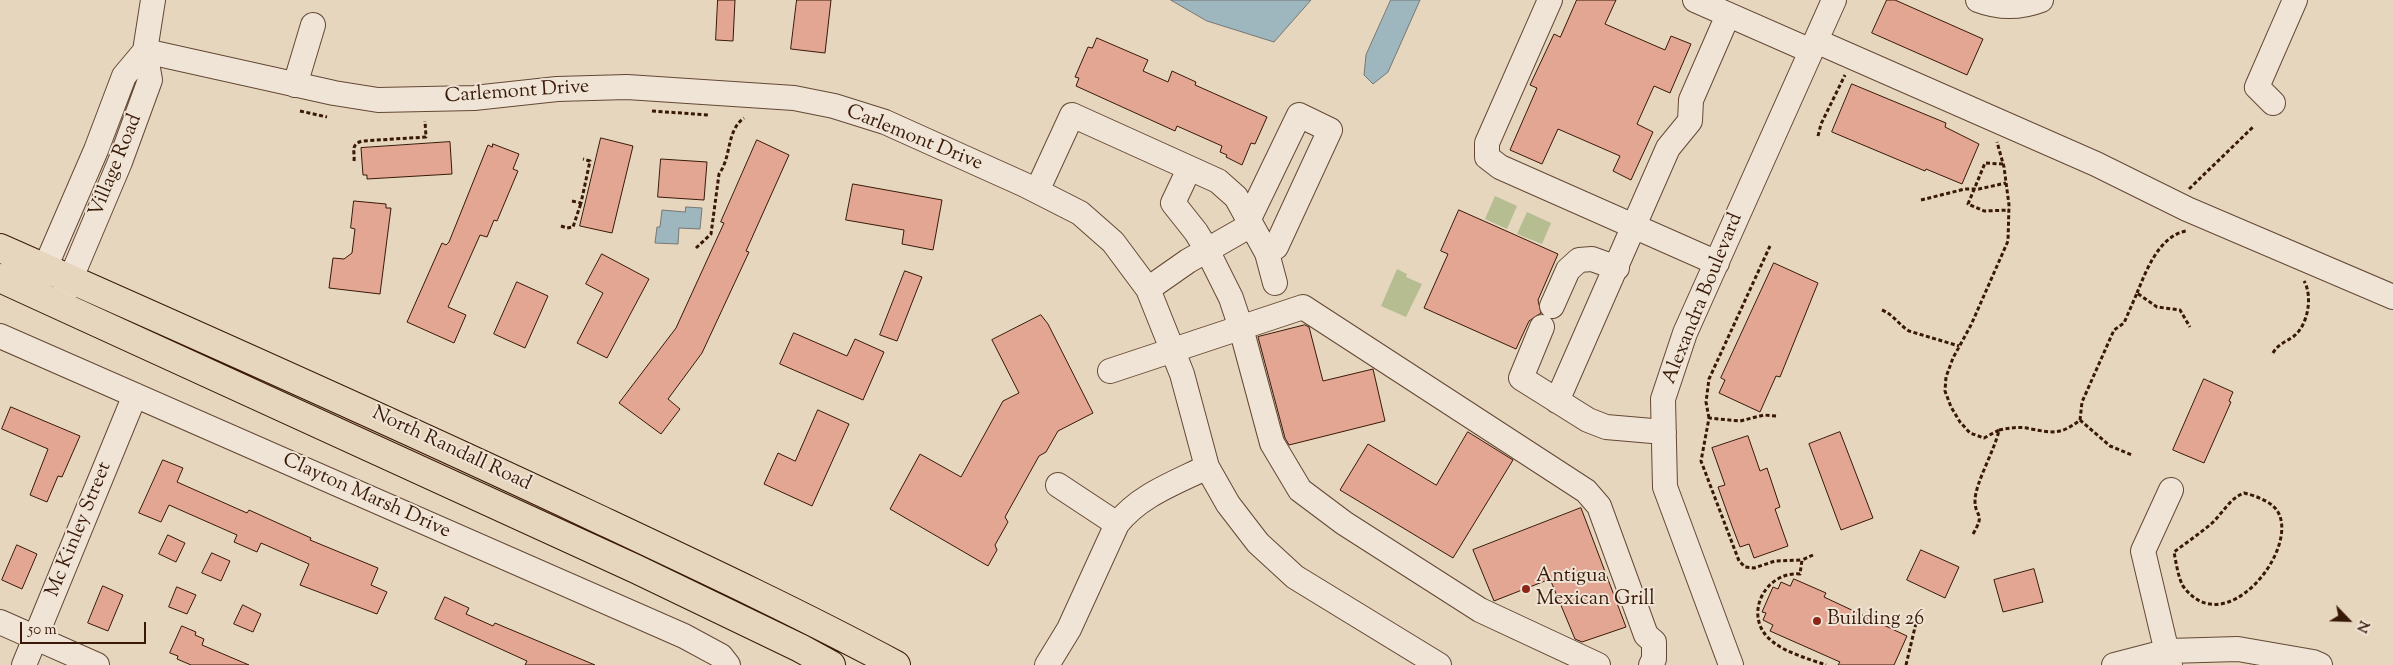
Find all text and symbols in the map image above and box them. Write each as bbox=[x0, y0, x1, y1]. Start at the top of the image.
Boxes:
street label: Carlemont Drive bbox=[444, 76, 590, 110]
street label: Carlemont Drive bbox=[842, 101, 986, 177]
street label: Village Road bbox=[85, 111, 149, 221]
street label: Alexandra Boulevard bbox=[1659, 210, 1749, 388]
street label: North Randall Road bbox=[368, 403, 534, 497]
street label: Clayton Marsh Drive bbox=[278, 449, 454, 545]
street label: Mc Kinley Street bbox=[42, 459, 118, 601]
place label: Antigua Mexican Grill bbox=[1536, 566, 1655, 613]
marker: Antigua Mexican Grill bbox=[1520, 583, 1532, 595]
north arrow bbox=[2323, 595, 2373, 645]
place label: Building 26 bbox=[1827, 609, 1924, 633]
scale bar bbox=[22, 612, 149, 644]
marker: Building 26 bbox=[1811, 615, 1823, 627]
text: N bbox=[2350, 617, 2373, 635]
text: 50 m bbox=[28, 620, 57, 641]

